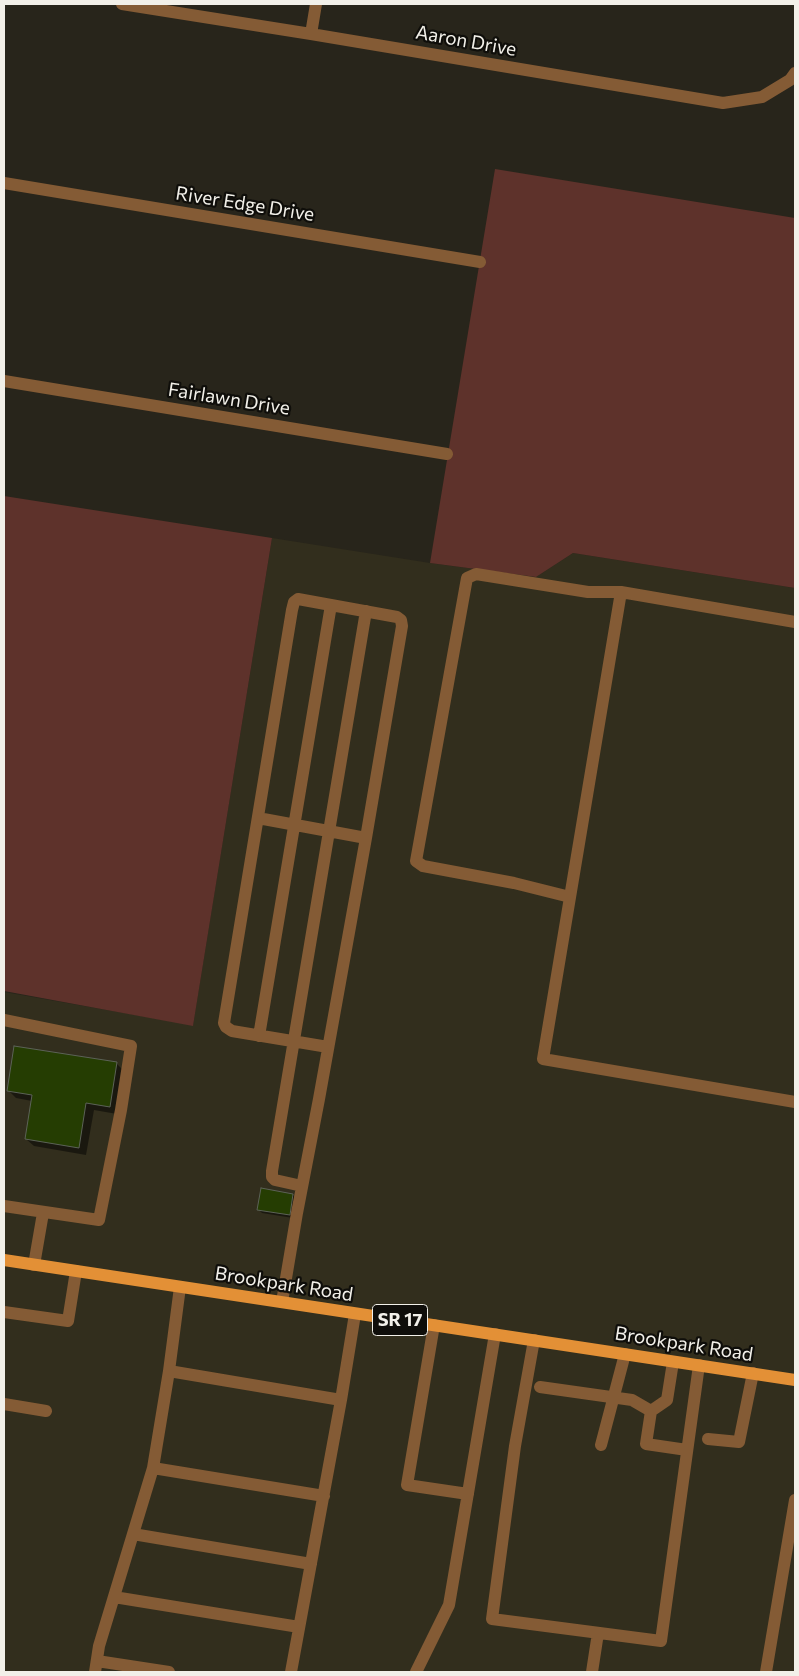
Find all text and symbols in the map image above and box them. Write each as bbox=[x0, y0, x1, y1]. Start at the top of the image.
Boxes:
street label: Aaron Drive bbox=[414, 21, 518, 61]
street label: River Edge Drive bbox=[174, 182, 316, 226]
street label: Fairlawn Drive bbox=[166, 378, 292, 420]
street label: Brookpark Road bbox=[213, 1262, 355, 1306]
road number: SR 17 bbox=[372, 1304, 428, 1336]
street label: Brookpark Road bbox=[613, 1322, 755, 1366]

